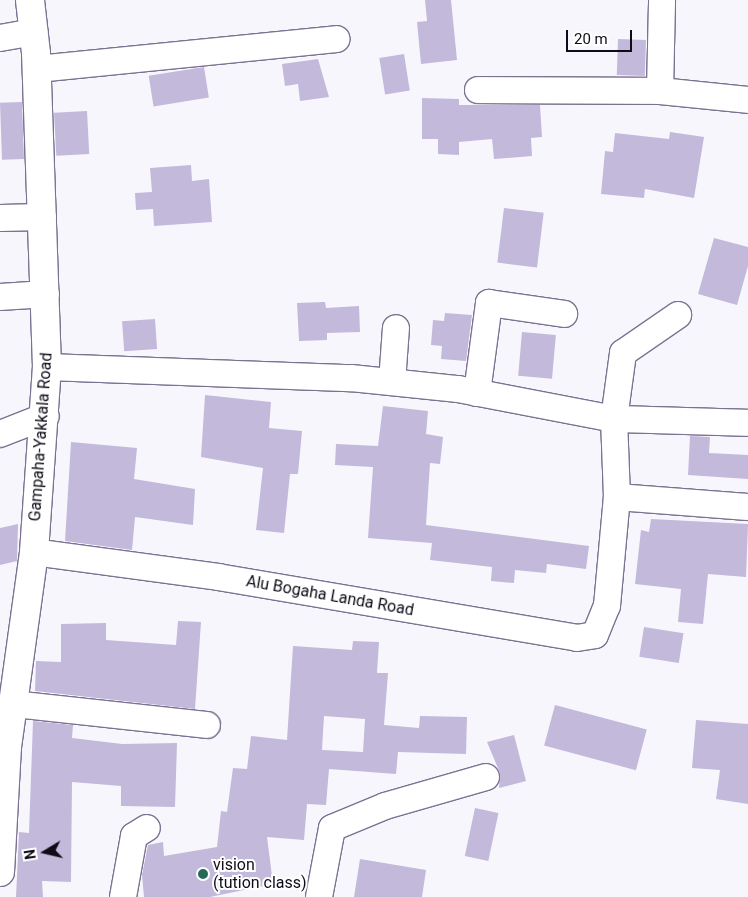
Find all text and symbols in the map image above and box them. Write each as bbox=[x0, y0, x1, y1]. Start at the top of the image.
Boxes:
scale bar bbox=[568, 20, 634, 52]
text: 20 m bbox=[574, 30, 608, 48]
street label: Gampaha-Yakkala Road bbox=[26, 352, 56, 522]
street label: Alu Bogaha Landa Road bbox=[245, 572, 415, 620]
north arrow bbox=[20, 827, 70, 877]
text: N bbox=[22, 848, 39, 860]
place label: vision (tution class) bbox=[213, 855, 307, 893]
marker: vision (tution class) bbox=[197, 868, 209, 880]

